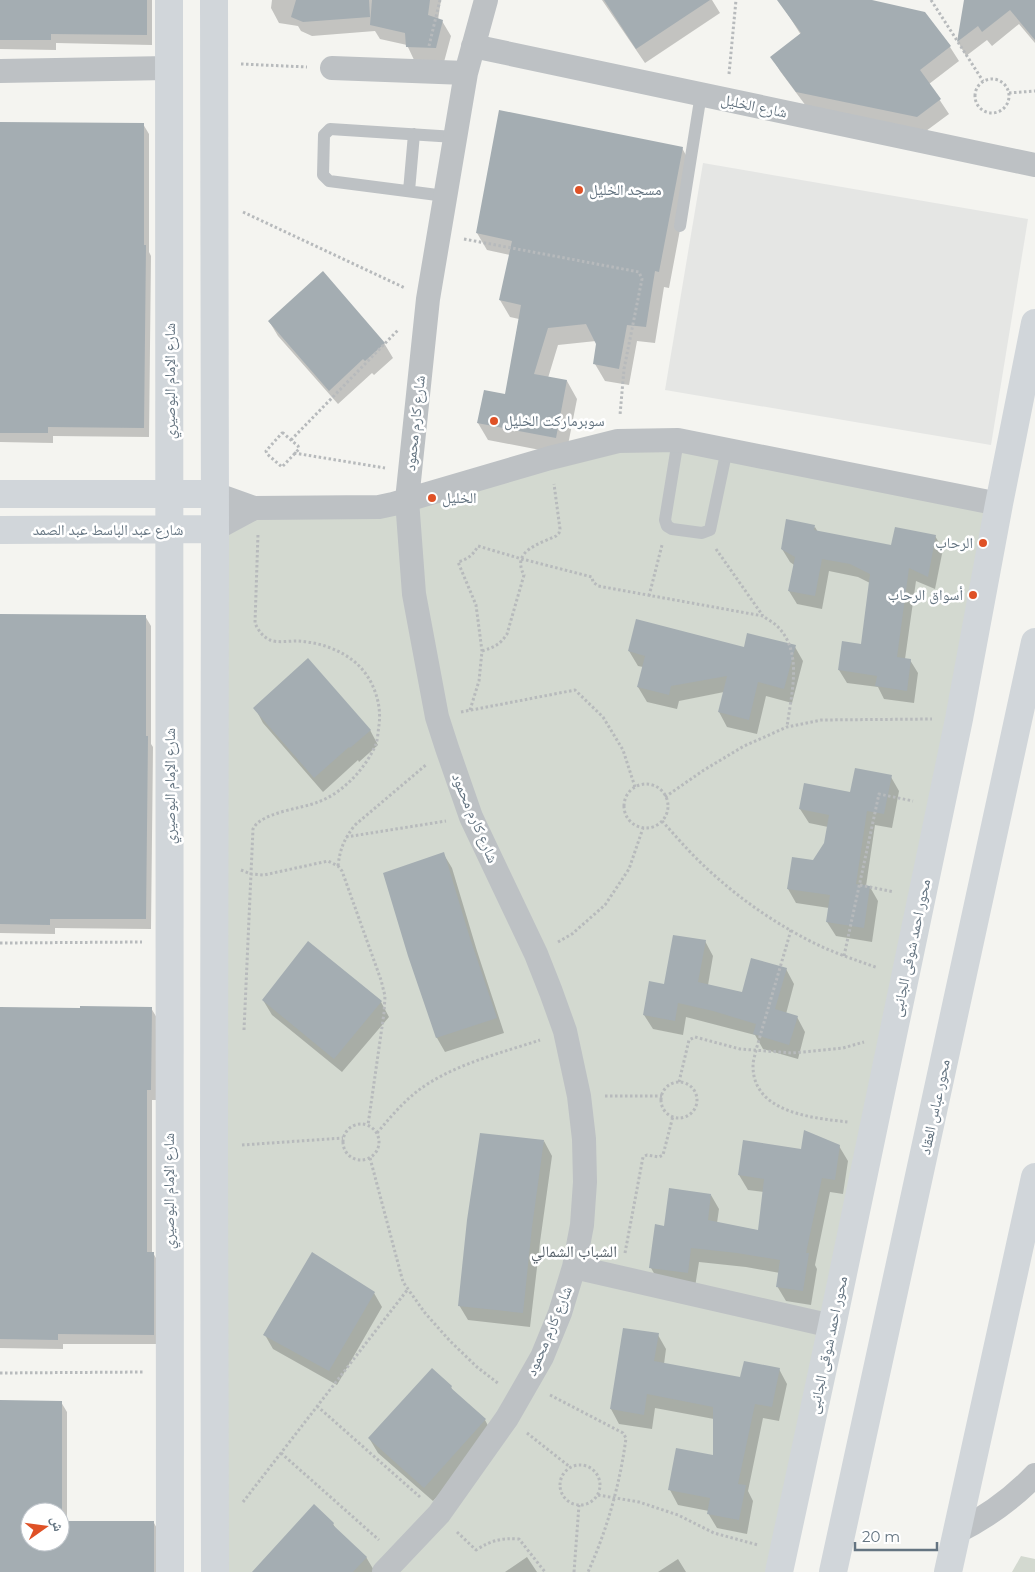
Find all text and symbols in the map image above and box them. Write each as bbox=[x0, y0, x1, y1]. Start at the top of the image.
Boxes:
street label: شارع الخليل bbox=[719, 89, 789, 123]
place label: مسجد الخليل bbox=[589, 180, 662, 200]
marker: مسجد الخليل bbox=[573, 184, 585, 196]
street label: شارع الإمام البوصيري bbox=[160, 323, 182, 439]
street label: شارع كارم محمود bbox=[400, 374, 430, 472]
place label: سوبرماركت الخليل bbox=[504, 411, 605, 431]
marker: سوبرماركت الخليل bbox=[488, 415, 500, 427]
place label: الخليل bbox=[442, 488, 477, 508]
marker: الخليل bbox=[426, 492, 438, 504]
street label: شارع عبد الباسط عبد الصمد bbox=[33, 520, 183, 540]
place label: الرحاب bbox=[935, 533, 973, 552]
marker: الرحاب bbox=[977, 537, 989, 549]
place label: أسواق الرحاب bbox=[888, 585, 963, 605]
marker: أسواق الرحاب bbox=[967, 589, 979, 601]
street label: شارع الإمام البوصيري bbox=[160, 728, 182, 844]
street label: شارع كارم محمود bbox=[447, 770, 503, 866]
street label: محور احمد شوقى الجانبى bbox=[887, 877, 935, 1019]
street label: محور عباس العقاد bbox=[915, 1057, 955, 1157]
street label: شارع الإمام البوصيري bbox=[159, 1133, 181, 1249]
district label: الشباب الشمالي bbox=[531, 1242, 617, 1264]
street label: محور احمد شوقى الجانبى bbox=[804, 1274, 852, 1416]
street label: شارع كارم محمود bbox=[521, 1283, 577, 1379]
north arrow bbox=[20, 1502, 70, 1552]
text: ش bbox=[47, 1514, 68, 1533]
scale bar bbox=[855, 1520, 938, 1552]
text: 20 m bbox=[862, 1527, 900, 1546]

